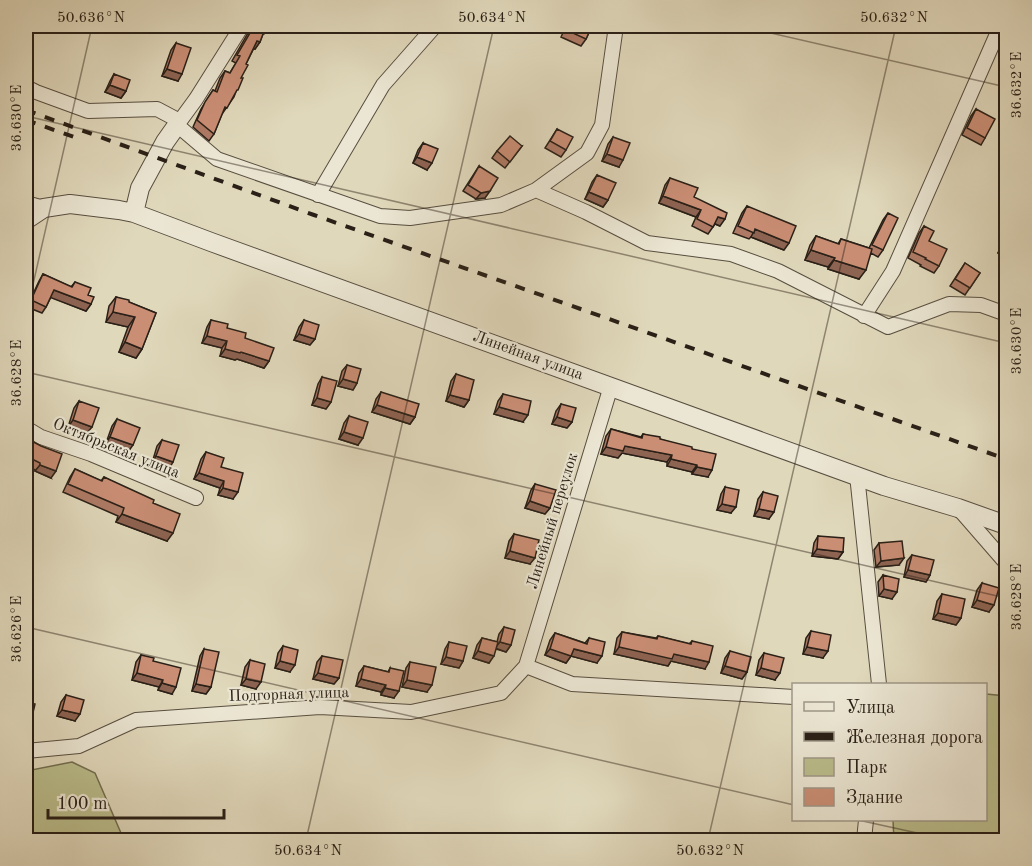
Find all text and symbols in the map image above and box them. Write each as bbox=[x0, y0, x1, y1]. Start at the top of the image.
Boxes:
text: 50.636°N bbox=[57, 11, 125, 26]
text: 50.634°N bbox=[458, 11, 526, 26]
text: 50.632°N bbox=[860, 11, 928, 26]
text: 36.632°E bbox=[1010, 52, 1025, 118]
text: 36.630°E bbox=[10, 85, 25, 151]
text: 36.630°E bbox=[1010, 308, 1025, 374]
street label: Линейная улица bbox=[471, 329, 585, 383]
text: 36.628°E bbox=[10, 340, 25, 406]
street label: Октябрьская улица bbox=[50, 416, 182, 482]
street label: Линейный переулок bbox=[525, 451, 581, 591]
text: 36.628°E bbox=[1010, 564, 1025, 630]
text: 36.626°E bbox=[10, 596, 25, 662]
legend bbox=[792, 683, 987, 821]
street label: Подгорная улица bbox=[228, 685, 350, 705]
text: Улица bbox=[846, 699, 895, 717]
text: Железная дорога bbox=[846, 729, 983, 747]
text: Парк bbox=[846, 759, 887, 777]
scale bar bbox=[48, 782, 224, 820]
text: Здание bbox=[846, 789, 903, 807]
text: 100 m bbox=[57, 795, 108, 813]
text: 50.634°N bbox=[274, 844, 342, 859]
text: 50.632°N bbox=[676, 844, 744, 859]

